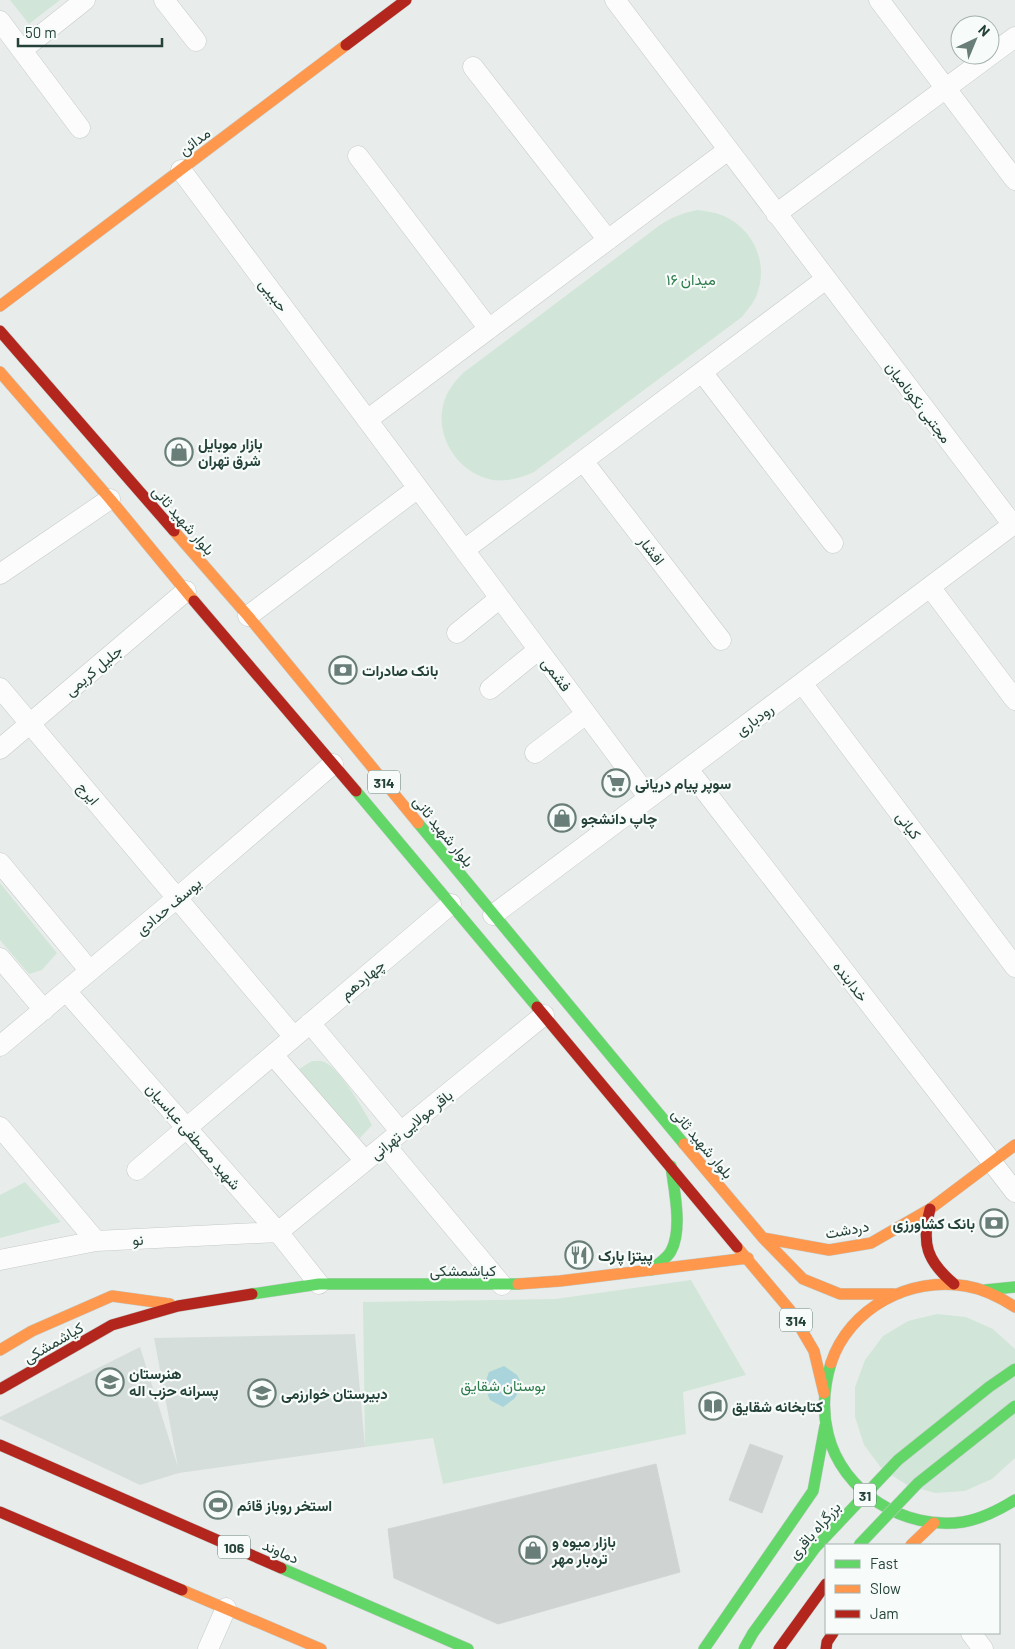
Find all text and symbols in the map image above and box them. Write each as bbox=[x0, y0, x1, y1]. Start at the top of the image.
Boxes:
scale bar bbox=[18, 15, 161, 47]
north arrow bbox=[950, 15, 1000, 65]
text: N bbox=[975, 21, 994, 40]
text: 50 m bbox=[25, 23, 57, 41]
street label: مدائن bbox=[175, 123, 215, 160]
park label: میدان ۱۶ bbox=[666, 270, 716, 289]
street label: حبیبی bbox=[254, 275, 292, 316]
street label: مجتبی نکونامیان bbox=[881, 358, 955, 447]
place label: بازار موبایل شرق تهران bbox=[198, 434, 263, 470]
shop icon: بازار موبایل شرق تهران bbox=[164, 437, 194, 467]
street label: بلوار شهید ثانی bbox=[147, 482, 219, 560]
street label: افشار bbox=[634, 531, 669, 569]
street label: جلیل کریمی bbox=[61, 641, 127, 701]
street label: فشمی bbox=[537, 653, 576, 696]
bank icon: بانک صادرات bbox=[328, 655, 358, 685]
place label: بانک صادرات bbox=[362, 661, 438, 680]
street label: رودباری bbox=[731, 699, 778, 741]
supermarket icon: سوپر پیام دریانی bbox=[601, 768, 631, 798]
road number: 314 bbox=[368, 770, 400, 794]
place label: سوپر پیام دریانی bbox=[635, 774, 731, 794]
street label: ایرج bbox=[72, 778, 104, 810]
street label: بلوار شهید ثانی bbox=[408, 792, 478, 871]
shop icon: چاپ دانشجو bbox=[547, 803, 577, 833]
street label: کیانی bbox=[891, 808, 925, 844]
place label: چاپ دانشجو bbox=[581, 809, 657, 829]
street label: یوسف حدادی bbox=[132, 873, 206, 940]
street label: چهاردهم bbox=[336, 955, 389, 1004]
street label: خدابنده bbox=[829, 957, 872, 1005]
street label: شهید مصطفی عباسیان bbox=[141, 1079, 245, 1194]
street label: باقر مولایی تهرانی bbox=[366, 1085, 457, 1164]
street label: بلوار شهید ثانی bbox=[667, 1104, 738, 1183]
bank icon: بانک کشاورزی bbox=[979, 1208, 1009, 1238]
place label: بانک کشاورزی bbox=[893, 1214, 975, 1233]
street label: دردشت bbox=[824, 1216, 870, 1243]
street label: نو bbox=[132, 1230, 144, 1249]
restaurant icon: پیتزا پارک bbox=[564, 1240, 594, 1270]
place label: پیتزا پارک bbox=[598, 1246, 653, 1266]
street label: کیاشمشکی bbox=[430, 1261, 497, 1281]
road number: 314 bbox=[780, 1308, 812, 1332]
street label: کیاشمشکی bbox=[20, 1317, 88, 1368]
place label: هنرستان پسرانه حزب اله bbox=[129, 1364, 219, 1401]
school or university icon: هنرستان پسرانه حزب اله bbox=[95, 1367, 125, 1397]
park label: بوستان شقایق bbox=[460, 1376, 546, 1396]
school or university icon: دبیرستان خوارزمی bbox=[247, 1378, 277, 1408]
place label: دبیرستان خوارزمی bbox=[281, 1384, 388, 1403]
library icon: کتابخانه شقایق bbox=[698, 1391, 728, 1421]
place label: کتابخانه شقایق bbox=[732, 1397, 823, 1416]
road number: 31 bbox=[854, 1484, 876, 1506]
sports icon: استخر روباز قائم bbox=[203, 1490, 233, 1520]
place label: استخر روباز قائم bbox=[237, 1496, 332, 1516]
street label: بزرگراه باقری bbox=[784, 1498, 845, 1564]
place label: بازار میوه و تره‌بار مهر bbox=[551, 1532, 616, 1568]
road number: 106 bbox=[218, 1535, 250, 1558]
street label: دماوند bbox=[260, 1535, 302, 1568]
shop icon: بازار میوه و تره‌بار مهر bbox=[518, 1535, 548, 1565]
legend bbox=[825, 1544, 1000, 1634]
text: Fast bbox=[870, 1554, 898, 1572]
text: Slow bbox=[870, 1579, 901, 1597]
text: Jam bbox=[870, 1604, 899, 1622]

